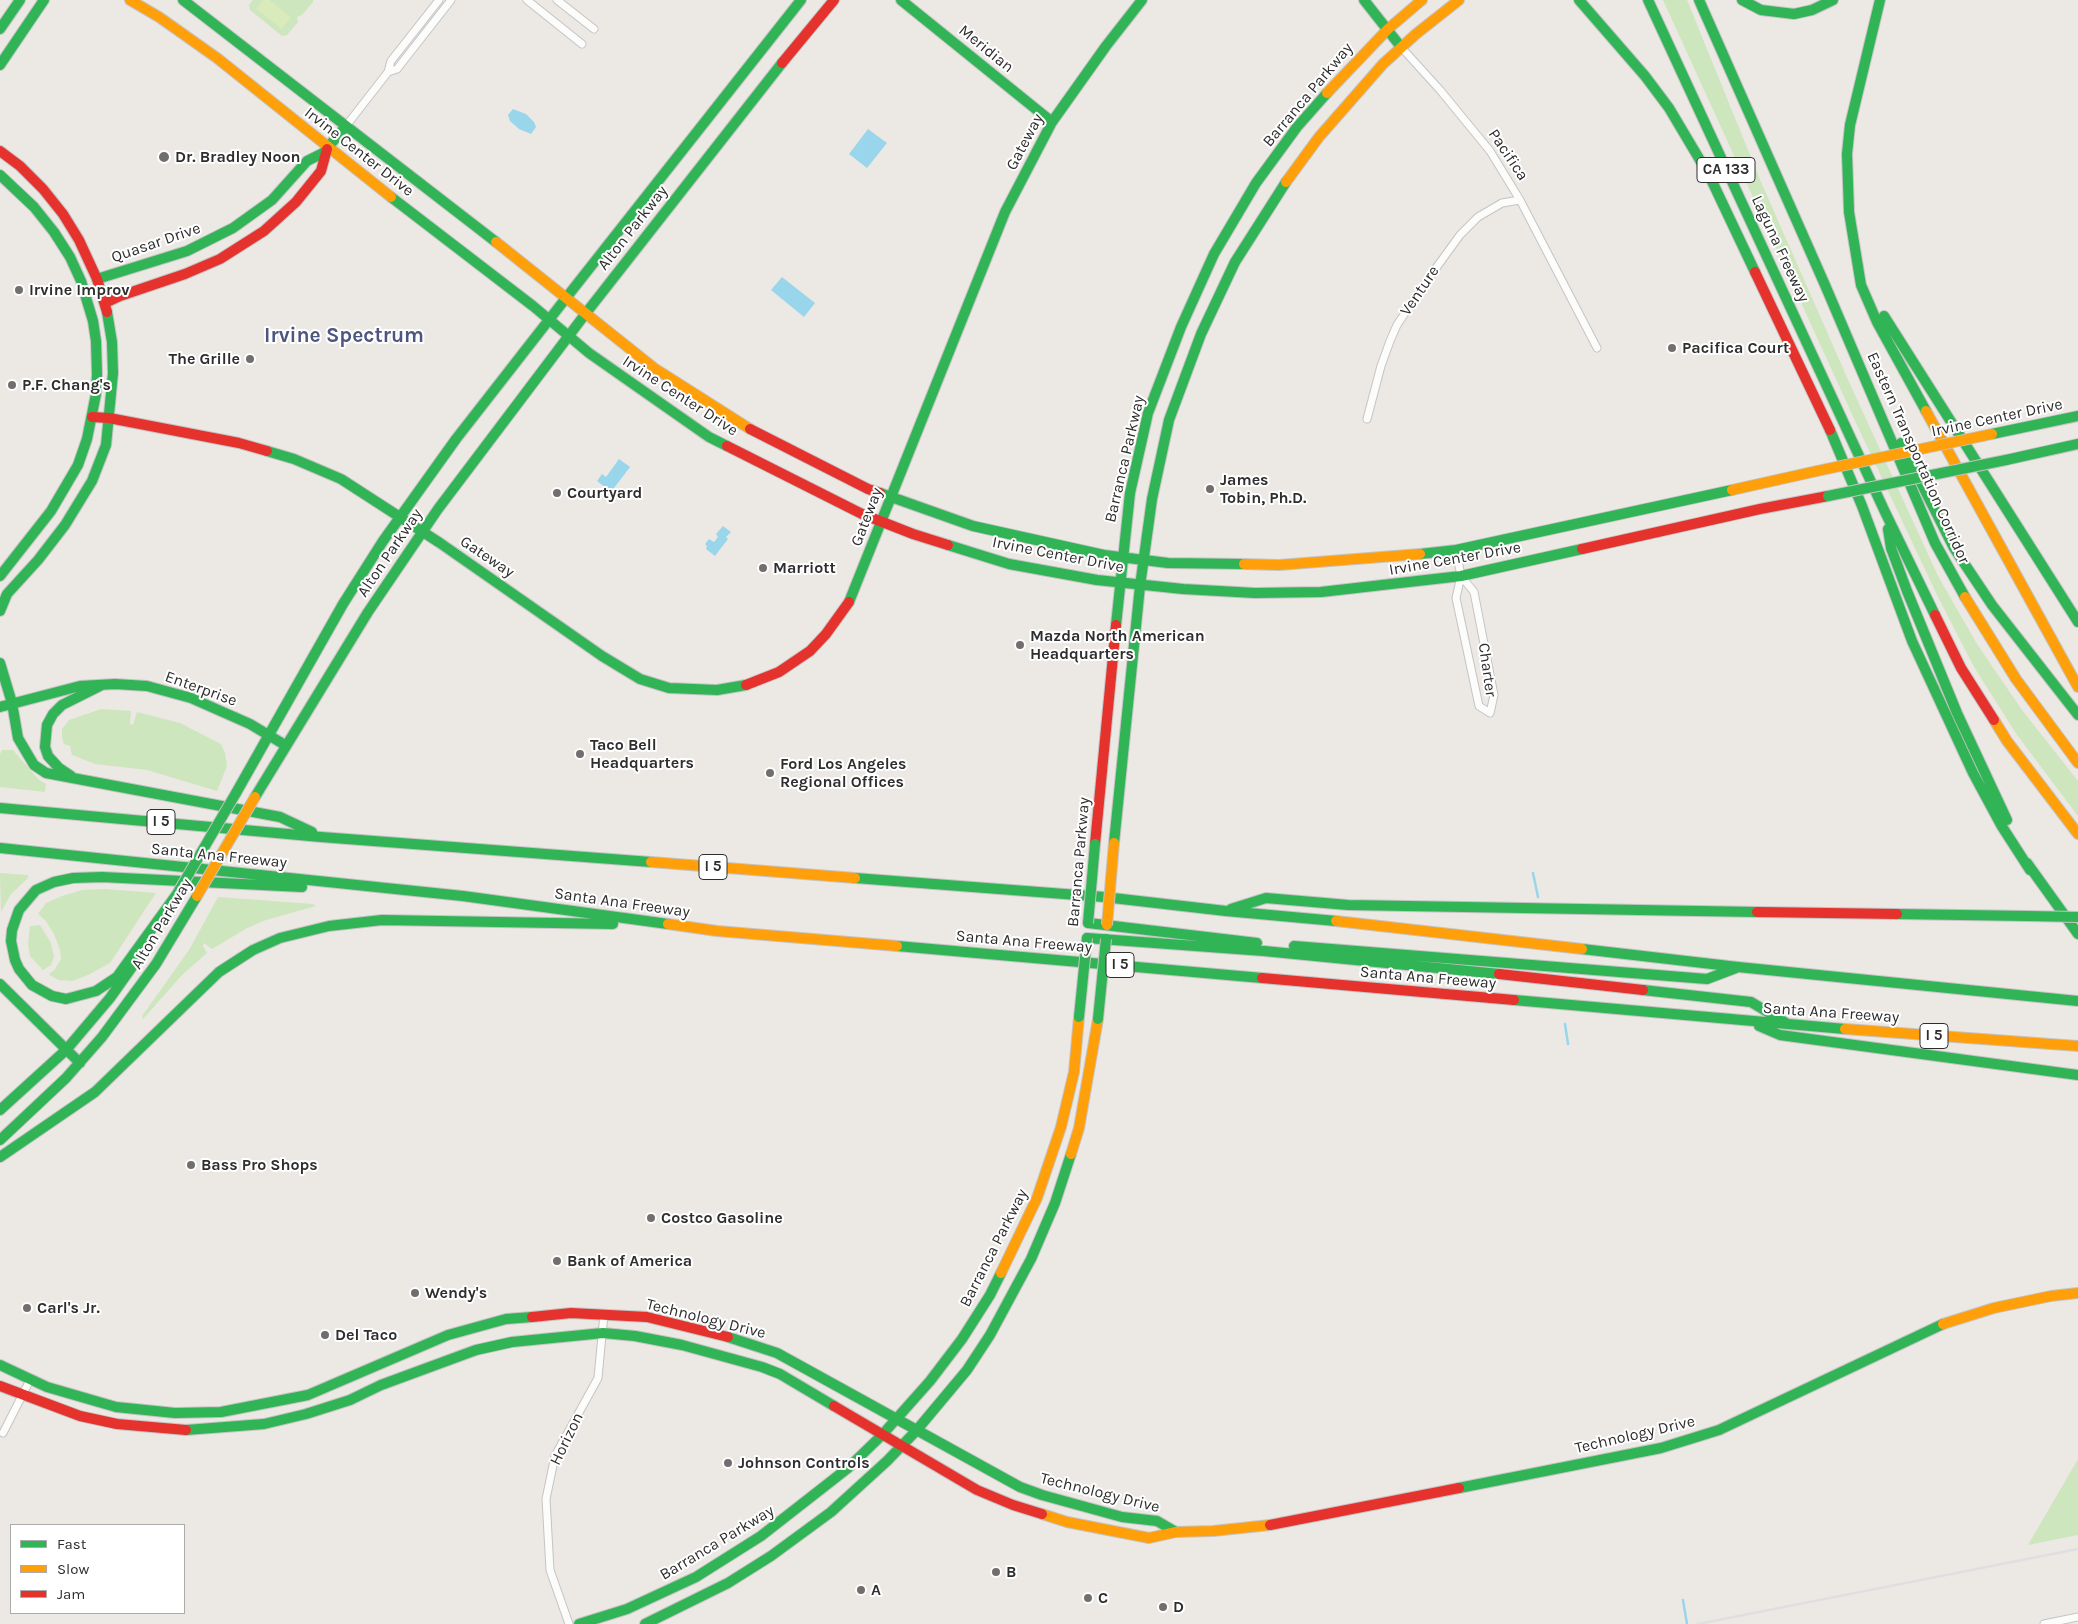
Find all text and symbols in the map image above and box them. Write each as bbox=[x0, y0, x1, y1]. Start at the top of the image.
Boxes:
street label: Meridian bbox=[955, 21, 1017, 77]
street label: Barranca Parkway bbox=[1259, 39, 1357, 151]
street label: Irvine Center Drive bbox=[300, 103, 418, 201]
street label: Gateway bbox=[1002, 110, 1048, 174]
street label: Pacifica bbox=[1484, 126, 1532, 184]
place label: Dr. Bradley Noon bbox=[175, 147, 301, 167]
marker: Dr. Bradley Noon bbox=[157, 150, 171, 164]
road number: CA 133 bbox=[1697, 158, 1755, 182]
street label: Alton Parkway bbox=[594, 182, 672, 274]
street label: Laguna Freeway bbox=[1747, 193, 1813, 305]
street label: Quasar Drive bbox=[109, 219, 203, 267]
street label: Venture bbox=[1396, 262, 1444, 320]
place label: Irvine Improv bbox=[29, 280, 130, 300]
marker: Irvine Improv bbox=[13, 284, 25, 296]
district label: Irvine Spectrum bbox=[264, 323, 424, 349]
place label: Pacifica Court bbox=[1682, 338, 1789, 358]
marker: Pacifica Court bbox=[1666, 342, 1678, 354]
place label: The Grille bbox=[168, 349, 240, 369]
street label: Eastern Transportation Corridor bbox=[1863, 349, 1973, 567]
street label: Irvine Center Drive bbox=[619, 352, 741, 440]
marker: The Grille bbox=[244, 353, 256, 365]
place label: P.F. Chang's bbox=[22, 375, 111, 395]
marker: P.F. Chang's bbox=[6, 379, 18, 391]
street label: Barranca Parkway bbox=[1101, 394, 1149, 524]
street label: Irvine Center Drive bbox=[1930, 395, 2064, 441]
place label: James Tobin, Ph.D. bbox=[1220, 470, 1306, 508]
place label: Courtyard bbox=[567, 483, 642, 503]
marker: James Tobin, Ph.D. bbox=[1204, 483, 1216, 495]
street label: Gateway bbox=[847, 485, 887, 549]
marker: Courtyard bbox=[551, 487, 563, 499]
street label: Alton Parkway bbox=[353, 505, 427, 601]
street label: Gateway bbox=[456, 532, 518, 582]
street label: Irvine Center Drive bbox=[991, 533, 1125, 577]
street label: Irvine Center Drive bbox=[1388, 538, 1522, 580]
place label: Marriott bbox=[773, 558, 836, 578]
marker: Marriott bbox=[757, 562, 769, 574]
place label: Mazda North American Headquarters bbox=[1030, 626, 1205, 664]
marker: Mazda North American Headquarters bbox=[1014, 639, 1026, 651]
street label: Charter bbox=[1474, 642, 1500, 698]
street label: Enterprise bbox=[162, 667, 240, 711]
place label: Taco Bell Headquarters bbox=[590, 735, 694, 773]
marker: Taco Bell Headquarters bbox=[574, 748, 586, 760]
place label: Ford Los Angeles Regional Offices bbox=[780, 754, 906, 792]
marker: Ford Los Angeles Regional Offices bbox=[764, 767, 776, 779]
street label: Barranca Parkway bbox=[1064, 796, 1094, 928]
road number: I 5 bbox=[147, 810, 175, 834]
street label: Santa Ana Freeway bbox=[150, 839, 288, 873]
road number: I 5 bbox=[699, 854, 727, 880]
street label: Alton Parkway bbox=[127, 875, 197, 973]
street label: Santa Ana Freeway bbox=[553, 884, 691, 922]
street label: Santa Ana Freeway bbox=[955, 926, 1093, 958]
road number: I 5 bbox=[1106, 952, 1134, 978]
street label: Santa Ana Freeway bbox=[1359, 962, 1497, 994]
street label: Santa Ana Freeway bbox=[1762, 999, 1900, 1027]
road number: I 5 bbox=[1920, 1024, 1948, 1048]
place label: Bass Pro Shops bbox=[201, 1155, 318, 1175]
marker: Bass Pro Shops bbox=[185, 1159, 197, 1171]
street label: Barranca Parkway bbox=[956, 1186, 1032, 1310]
place label: Costco Gasoline bbox=[661, 1208, 783, 1228]
marker: Costco Gasoline bbox=[645, 1212, 657, 1224]
place label: Bank of America bbox=[567, 1251, 692, 1271]
marker: Bank of America bbox=[551, 1255, 563, 1267]
place label: Wendy's bbox=[425, 1283, 487, 1303]
marker: Wendy's bbox=[409, 1287, 421, 1299]
street label: Technology Drive bbox=[644, 1295, 768, 1343]
place label: Carl's Jr. bbox=[37, 1298, 100, 1318]
marker: Carl's Jr. bbox=[21, 1302, 33, 1314]
place label: Del Taco bbox=[335, 1325, 397, 1345]
marker: Del Taco bbox=[319, 1329, 331, 1341]
street label: Horizon bbox=[546, 1410, 588, 1468]
street label: Technology Drive bbox=[1573, 1412, 1697, 1458]
place label: Johnson Controls bbox=[738, 1453, 870, 1473]
marker: Johnson Controls bbox=[722, 1457, 734, 1469]
street label: Technology Drive bbox=[1038, 1469, 1162, 1517]
street label: Barranca Parkway bbox=[656, 1501, 778, 1585]
legend bbox=[10, 1524, 185, 1614]
text: Fast bbox=[57, 1535, 86, 1553]
text: Slow bbox=[57, 1560, 89, 1578]
place label: B bbox=[1006, 1562, 1016, 1582]
marker: B bbox=[990, 1566, 1002, 1578]
place label: A bbox=[871, 1580, 881, 1600]
marker: A bbox=[855, 1584, 867, 1596]
text: Jam bbox=[57, 1585, 85, 1603]
place label: C bbox=[1098, 1588, 1108, 1608]
marker: C bbox=[1082, 1592, 1094, 1604]
place label: D bbox=[1173, 1597, 1184, 1617]
marker: D bbox=[1157, 1601, 1169, 1613]

